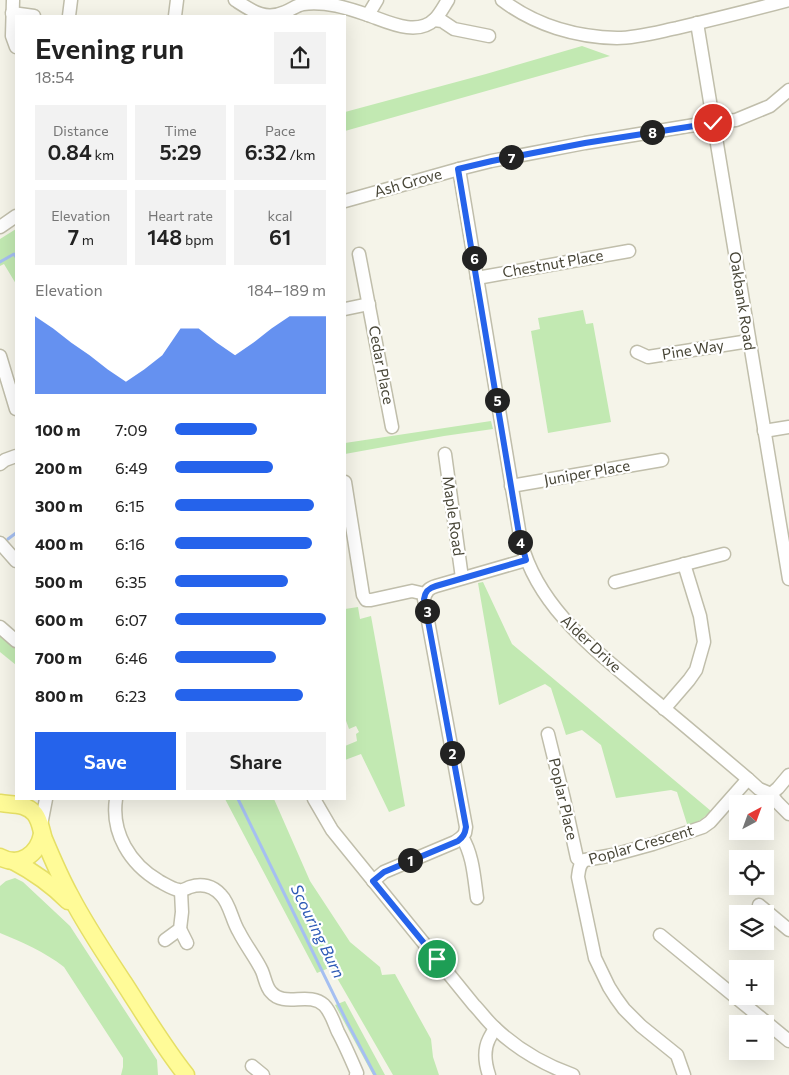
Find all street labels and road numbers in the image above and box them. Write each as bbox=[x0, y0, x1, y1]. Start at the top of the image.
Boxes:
street label: Ash Grove bbox=[372, 164, 444, 200]
street label: Chestnut Place bbox=[501, 245, 605, 281]
street label: Oakbank Road bbox=[726, 250, 760, 351]
street label: Cedar Place bbox=[366, 324, 398, 406]
street label: Pine Way bbox=[661, 335, 725, 363]
street label: Juniper Place bbox=[542, 456, 631, 488]
street label: Maple Road bbox=[439, 475, 469, 557]
street label: Alder Drive bbox=[558, 611, 626, 676]
street label: Poplar Place bbox=[546, 756, 582, 842]
street label: Poplar Crescent bbox=[586, 820, 695, 868]

